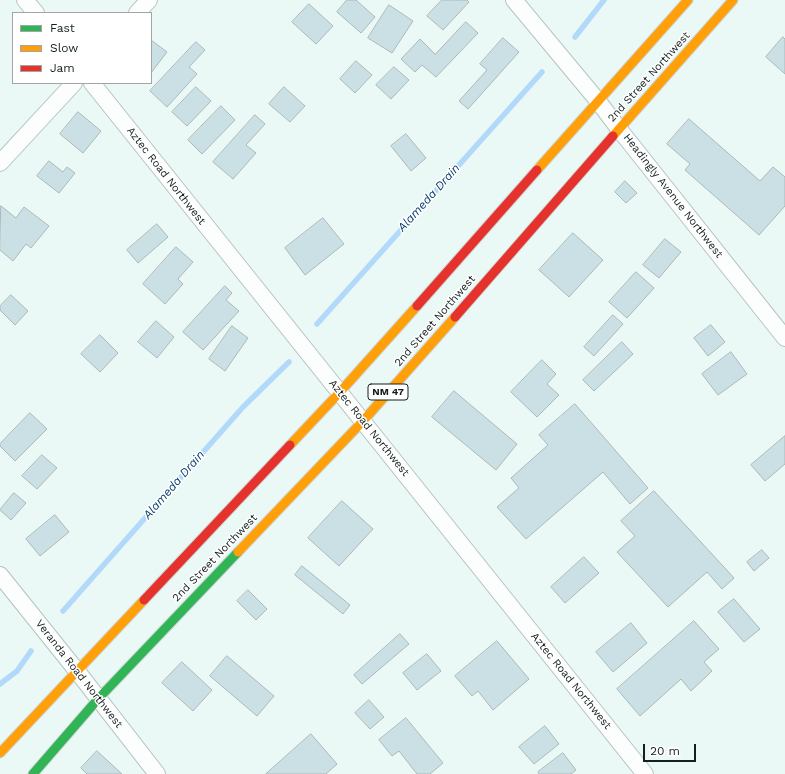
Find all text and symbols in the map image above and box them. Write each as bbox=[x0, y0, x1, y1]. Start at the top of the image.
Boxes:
legend bbox=[12, 12, 152, 84]
text: Fast bbox=[50, 21, 75, 35]
street label: 2nd Street Northwest bbox=[605, 29, 693, 125]
text: Slow bbox=[50, 41, 78, 55]
text: Jam bbox=[50, 61, 75, 75]
street label: Aztec Road Northwest bbox=[124, 124, 208, 228]
street label: Headingly Avenue Northwest bbox=[620, 131, 726, 261]
water label: Alameda Drain bbox=[395, 161, 463, 235]
street label: 2nd Street Northwest bbox=[392, 273, 478, 369]
street label: Aztec Road Northwest bbox=[326, 377, 412, 479]
road number: NM 47 bbox=[368, 384, 408, 400]
water label: Alameda Drain bbox=[140, 448, 208, 522]
street label: 2nd Street Northwest bbox=[170, 511, 260, 605]
street label: Veranda Road Northwest bbox=[33, 617, 125, 731]
street label: Aztec Road Northwest bbox=[528, 630, 614, 732]
scale bar bbox=[645, 736, 698, 762]
text: 20 m bbox=[650, 744, 680, 758]

